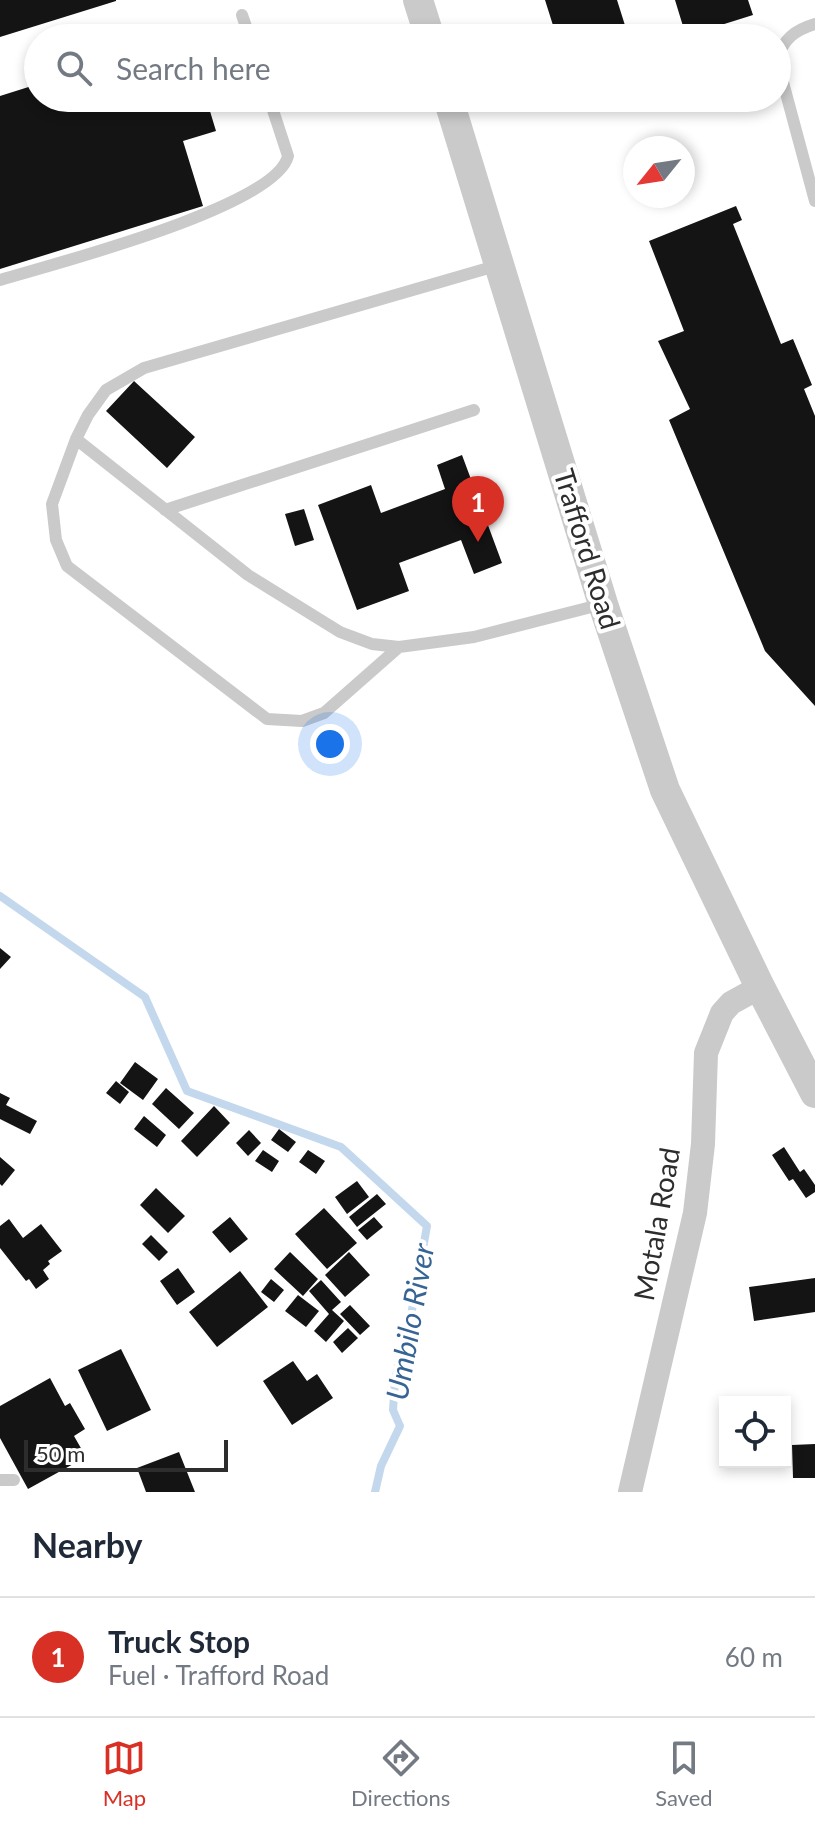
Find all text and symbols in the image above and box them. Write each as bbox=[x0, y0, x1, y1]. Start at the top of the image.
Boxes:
search box bbox=[24, 24, 791, 112]
icon: search bbox=[52, 46, 96, 90]
text: Search here bbox=[116, 50, 271, 86]
north arrow bbox=[623, 136, 695, 208]
street label: Trafford Road bbox=[547, 464, 628, 633]
pin: 1 bbox=[452, 476, 504, 542]
your location bbox=[310, 724, 350, 764]
street label: Motala Road bbox=[626, 1145, 686, 1303]
water label: Umbilo River bbox=[378, 1240, 441, 1403]
map controls bbox=[719, 1396, 791, 1468]
button: locate bbox=[719, 1396, 791, 1468]
scale bar bbox=[24, 1436, 228, 1472]
text: 50 m bbox=[36, 1440, 85, 1467]
text: Nearby bbox=[32, 1524, 143, 1565]
text: Truck Stop bbox=[108, 1623, 250, 1659]
text: 1 bbox=[50, 1641, 66, 1673]
text: 60 m bbox=[725, 1641, 783, 1673]
text: Fuel · Trafford Road bbox=[108, 1659, 329, 1691]
tab: Map bbox=[102, 1736, 146, 1811]
tab: Directions bbox=[351, 1736, 450, 1811]
tab: Saved bbox=[655, 1736, 713, 1811]

